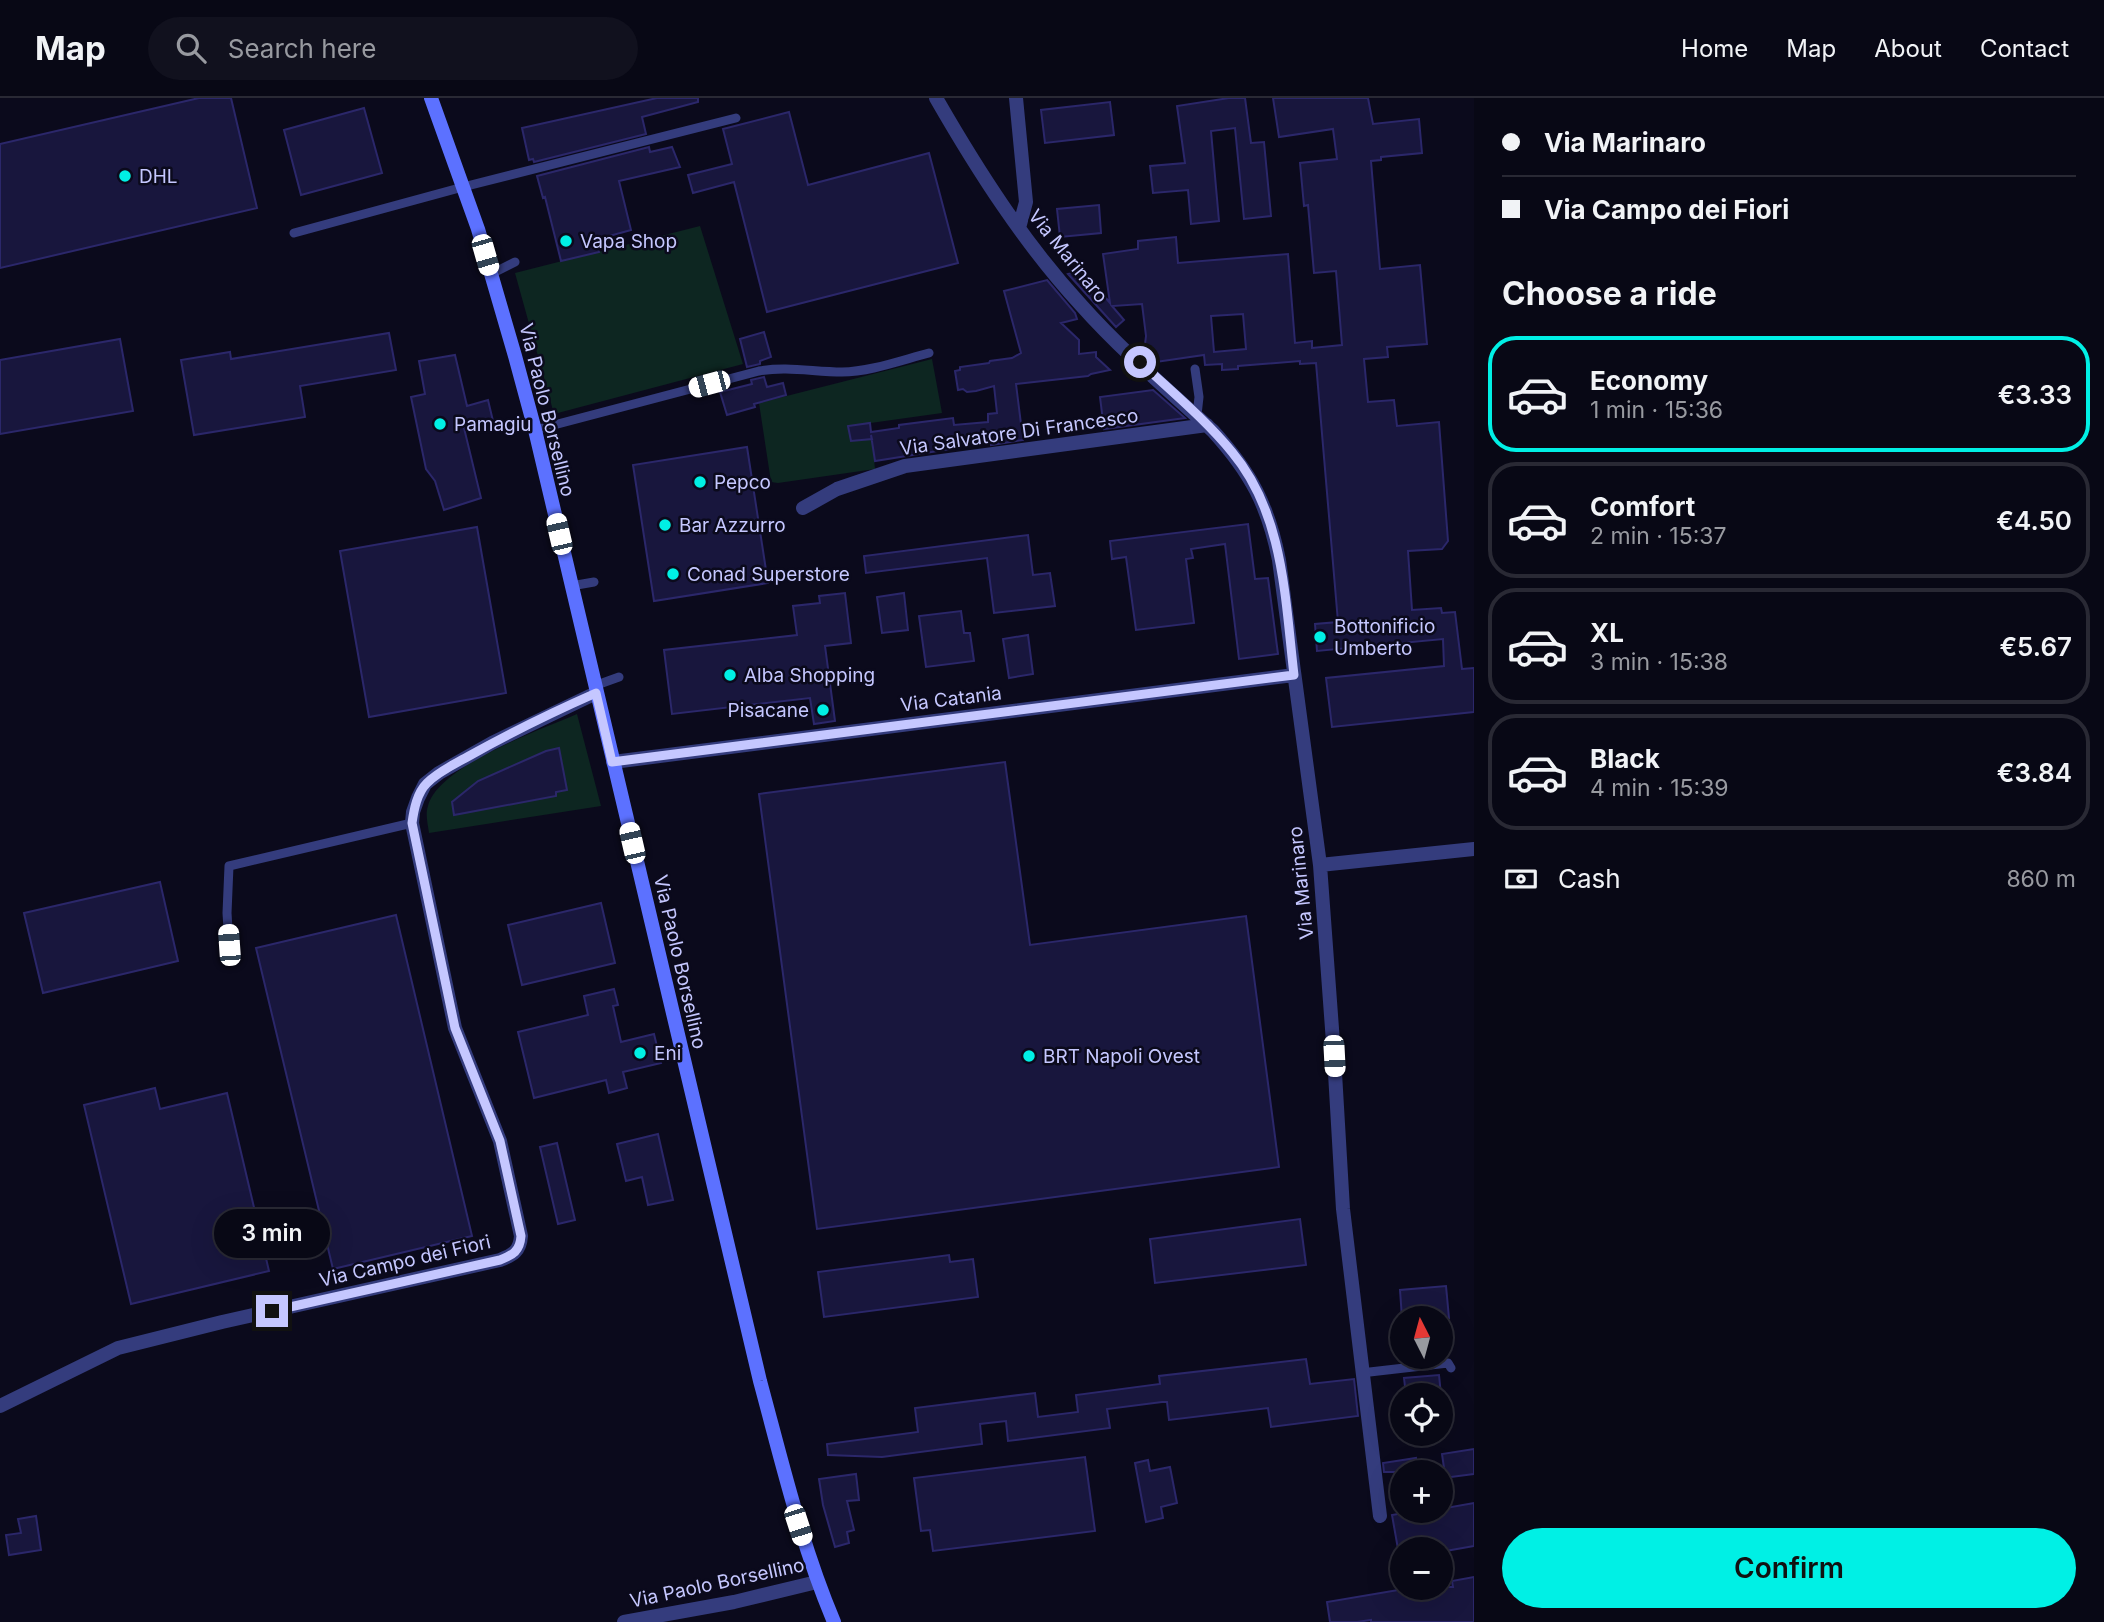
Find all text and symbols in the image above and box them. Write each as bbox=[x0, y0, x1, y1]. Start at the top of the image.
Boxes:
search box bbox=[148, 17, 638, 80]
text: Map bbox=[35, 28, 106, 68]
icon: search bbox=[172, 29, 210, 67]
text: Search here bbox=[228, 33, 376, 64]
text: Home bbox=[1681, 34, 1748, 63]
text: Map bbox=[1786, 34, 1836, 63]
text: About bbox=[1874, 34, 1942, 63]
text: Contact bbox=[1980, 34, 2069, 63]
text: Via Marinaro bbox=[1544, 127, 1706, 158]
place label: DHL bbox=[139, 165, 178, 188]
marker: DHL bbox=[117, 168, 133, 184]
text: Via Campo dei Fiori bbox=[1544, 194, 1789, 225]
street label: Via Marinaro bbox=[1023, 205, 1113, 307]
place label: Vapa Shop bbox=[580, 230, 677, 253]
car bbox=[470, 232, 501, 278]
marker: Vapa Shop bbox=[558, 233, 574, 249]
text: Choose a ride bbox=[1502, 274, 1717, 313]
street label: Via Paolo Borsellino bbox=[514, 321, 580, 499]
route start bbox=[1124, 346, 1156, 378]
icon: car bbox=[1506, 363, 1569, 426]
text: Economy bbox=[1590, 365, 1708, 396]
car bbox=[686, 368, 733, 400]
text: €3.33 bbox=[1998, 379, 2072, 410]
text: 1 min · 15:36 bbox=[1590, 396, 1723, 424]
street label: Via Salvatore Di Francesco bbox=[898, 404, 1140, 460]
place label: Pamagiu bbox=[454, 413, 532, 436]
marker: Pamagiu bbox=[432, 416, 448, 432]
place label: Pepco bbox=[714, 471, 771, 494]
marker: Pepco bbox=[692, 474, 708, 490]
icon: car bbox=[1506, 489, 1569, 552]
text: Comfort bbox=[1590, 491, 1695, 522]
text: €4.50 bbox=[1996, 505, 2072, 536]
car bbox=[545, 511, 574, 557]
place label: Bar Azzurro bbox=[679, 514, 786, 537]
marker: Bar Azzurro bbox=[657, 517, 673, 533]
text: 2 min · 15:37 bbox=[1590, 522, 1727, 550]
place label: Conad Superstore bbox=[687, 563, 850, 586]
marker: Conad Superstore bbox=[665, 566, 681, 582]
place label: Bottonificio Umberto bbox=[1334, 615, 1435, 660]
icon: car bbox=[1506, 615, 1569, 678]
text: XL bbox=[1590, 617, 1624, 648]
marker: Bottonificio Umberto bbox=[1312, 629, 1328, 645]
text: €5.67 bbox=[1999, 631, 2072, 662]
text: 3 min · 15:38 bbox=[1590, 648, 1728, 676]
place label: Alba Shopping bbox=[744, 664, 875, 687]
marker: Alba Shopping bbox=[722, 667, 738, 683]
street label: Via Catania bbox=[899, 681, 1003, 717]
place label: Pisacane bbox=[728, 699, 809, 722]
marker: Pisacane bbox=[815, 702, 831, 718]
icon: car bbox=[1506, 741, 1569, 804]
text: Black bbox=[1590, 743, 1660, 774]
text: €3.84 bbox=[1997, 757, 2072, 788]
text: 4 min · 15:39 bbox=[1590, 774, 1729, 802]
car bbox=[618, 820, 647, 866]
street label: Via Marinaro bbox=[1284, 825, 1318, 941]
icon: cash bbox=[1502, 860, 1540, 898]
text: Cash bbox=[1558, 863, 1621, 894]
text: 860 m bbox=[2006, 865, 2076, 893]
street label: Via Paolo Borsellino bbox=[649, 873, 711, 1051]
car bbox=[218, 923, 241, 967]
car bbox=[1323, 1034, 1346, 1078]
place label: Eni bbox=[654, 1042, 681, 1065]
marker: Eni bbox=[632, 1045, 648, 1061]
place label: BRT Napoli Ovest bbox=[1043, 1045, 1200, 1068]
marker: BRT Napoli Ovest bbox=[1021, 1048, 1037, 1064]
callout: 3 min bbox=[214, 1210, 330, 1258]
text: 3 min bbox=[241, 1219, 303, 1247]
street label: Via Campo dei Fiori bbox=[317, 1230, 493, 1292]
route end bbox=[256, 1295, 288, 1327]
north arrow bbox=[1390, 1306, 1452, 1368]
map controls bbox=[1390, 1306, 1453, 1600]
button: locate bbox=[1390, 1383, 1453, 1446]
button: + bbox=[1390, 1460, 1453, 1523]
car bbox=[782, 1502, 815, 1548]
button: Confirm bbox=[1502, 1528, 2076, 1608]
button: − bbox=[1390, 1537, 1453, 1600]
street label: Via Paolo Borsellino bbox=[628, 1553, 806, 1613]

